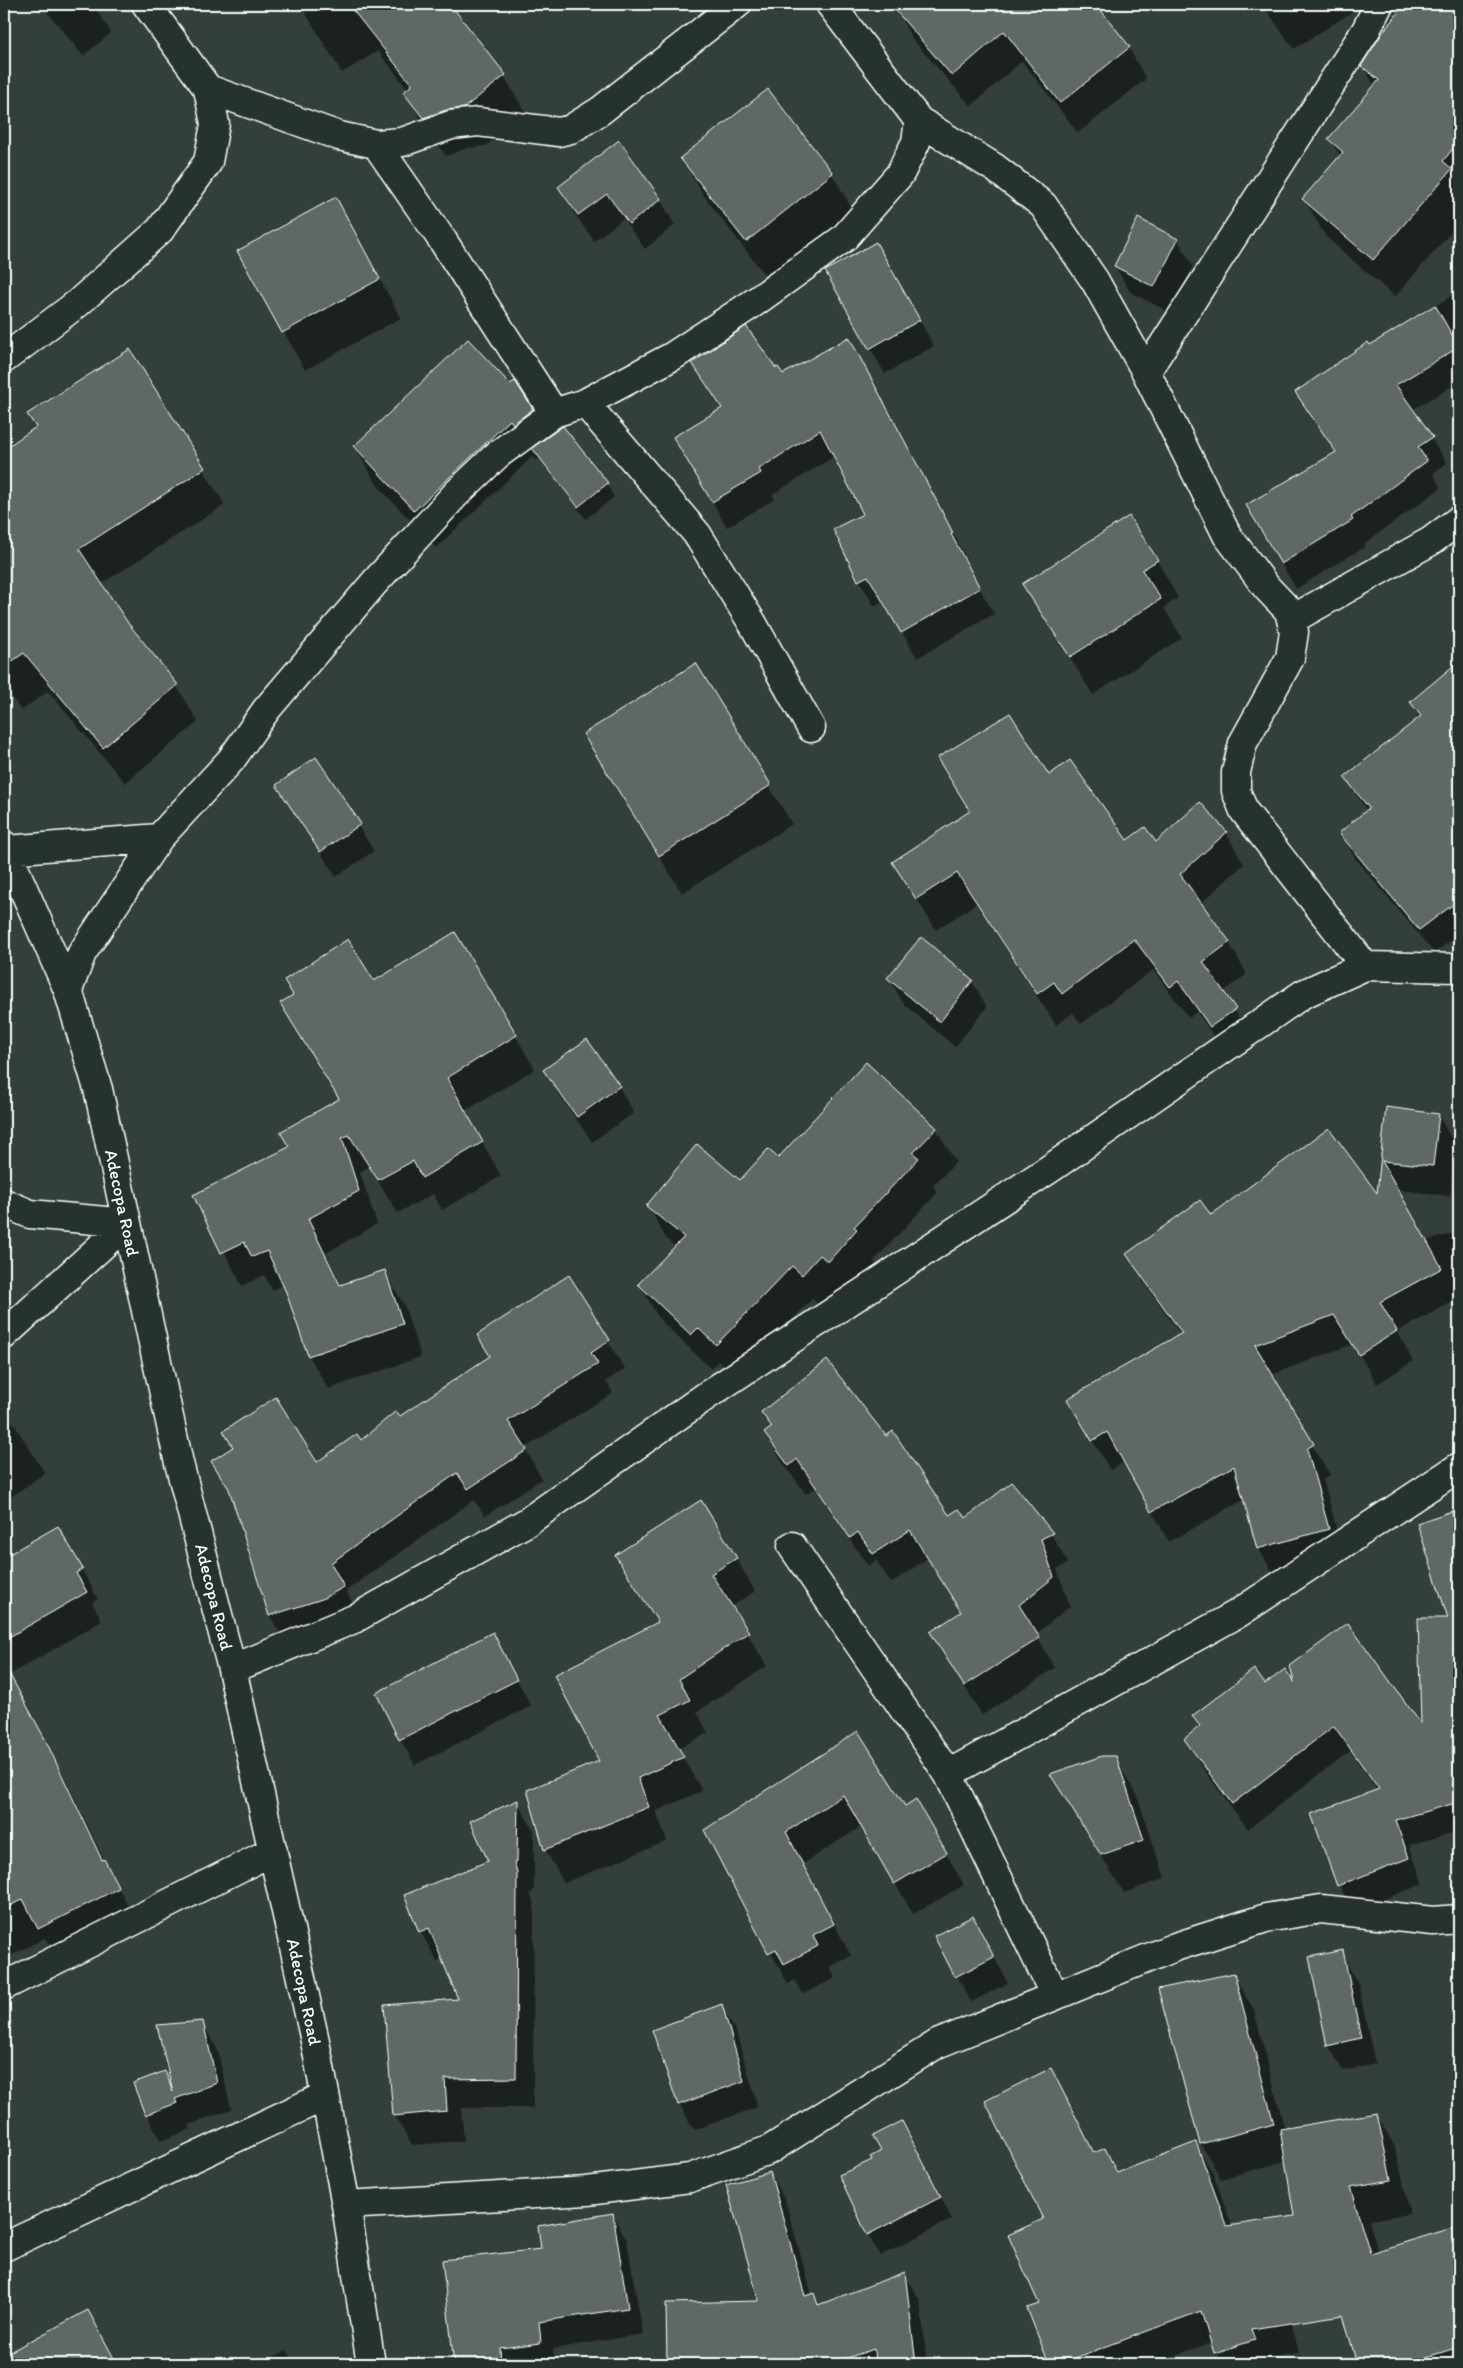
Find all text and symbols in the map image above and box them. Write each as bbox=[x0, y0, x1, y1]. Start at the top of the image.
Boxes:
street label: Adecopa Road bbox=[100, 1147, 144, 1259]
street label: Adecopa Road bbox=[190, 1541, 238, 1653]
street label: Adecopa Road bbox=[282, 1936, 326, 2048]

